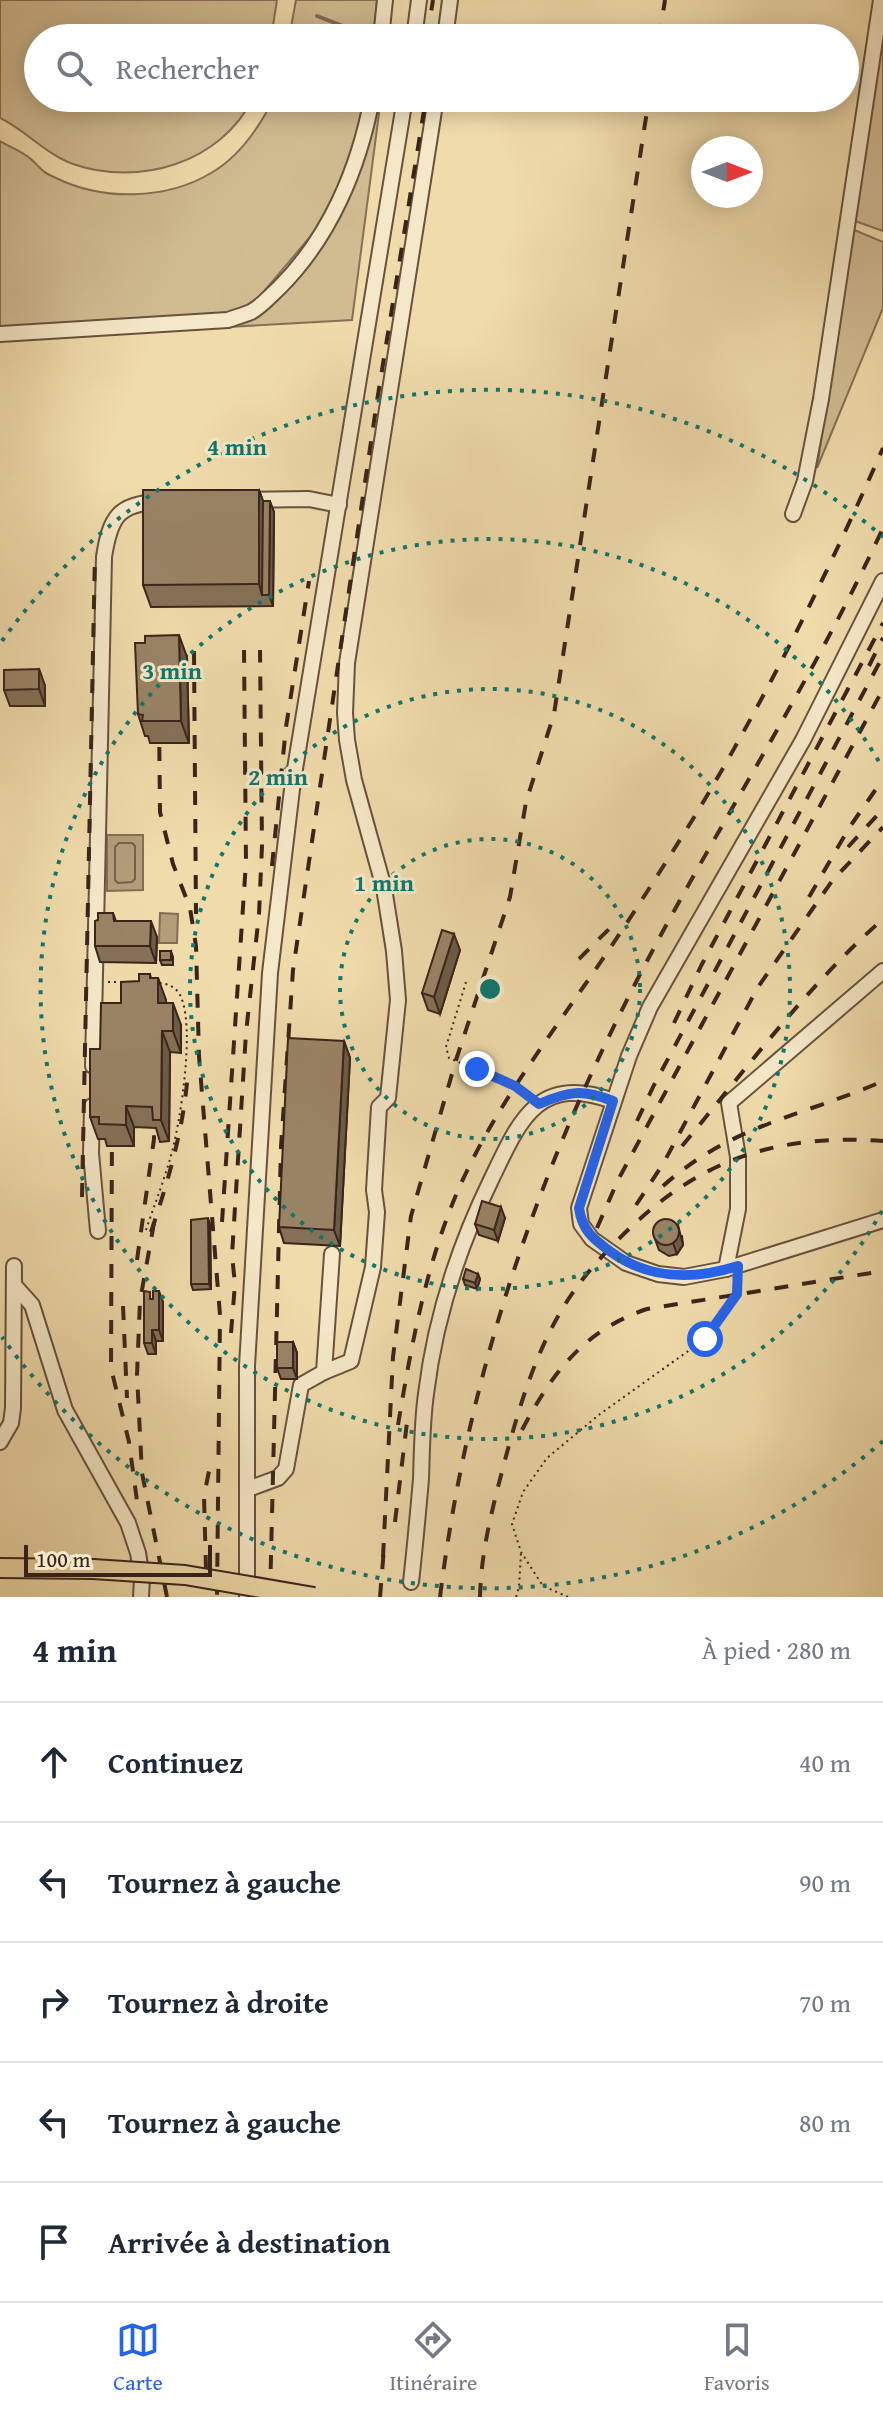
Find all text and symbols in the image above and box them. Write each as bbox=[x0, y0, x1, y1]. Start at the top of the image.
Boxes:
search box bbox=[24, 24, 859, 112]
icon: search bbox=[52, 46, 96, 90]
text: Rechercher bbox=[116, 46, 259, 90]
north arrow bbox=[691, 136, 763, 208]
text: 4 min bbox=[207, 429, 267, 464]
text: 3 min bbox=[142, 653, 202, 688]
text: 2 min bbox=[248, 759, 308, 794]
text: 1 min bbox=[354, 865, 414, 900]
centre of rings bbox=[476, 975, 504, 1003]
route end bbox=[459, 1051, 495, 1087]
route start bbox=[687, 1321, 723, 1357]
scale bar bbox=[24, 1541, 212, 1577]
text: 100 m bbox=[36, 1543, 91, 1575]
text: 4 min bbox=[32, 1625, 117, 1674]
text: À pied · 280 m bbox=[702, 1630, 851, 1669]
icon: ahead bbox=[32, 1740, 76, 1784]
text: Continuez bbox=[108, 1740, 243, 1784]
text: 40 m bbox=[799, 1743, 851, 1782]
icon: left bbox=[32, 1860, 76, 1904]
text: Tournez à gauche bbox=[108, 1860, 341, 1904]
text: 90 m bbox=[799, 1863, 851, 1902]
icon: right bbox=[32, 1980, 76, 2024]
text: Tournez à droite bbox=[108, 1980, 329, 2024]
text: 70 m bbox=[799, 1983, 851, 2022]
icon: left bbox=[32, 2100, 76, 2144]
text: Tournez à gauche bbox=[108, 2100, 341, 2144]
text: 80 m bbox=[799, 2103, 851, 2142]
icon: arrive bbox=[32, 2220, 76, 2264]
text: Arrivée à destination bbox=[108, 2220, 390, 2264]
tab: Carte bbox=[113, 2318, 163, 2398]
tab: Itinéraire bbox=[389, 2318, 477, 2398]
tab: Favoris bbox=[704, 2318, 770, 2398]

